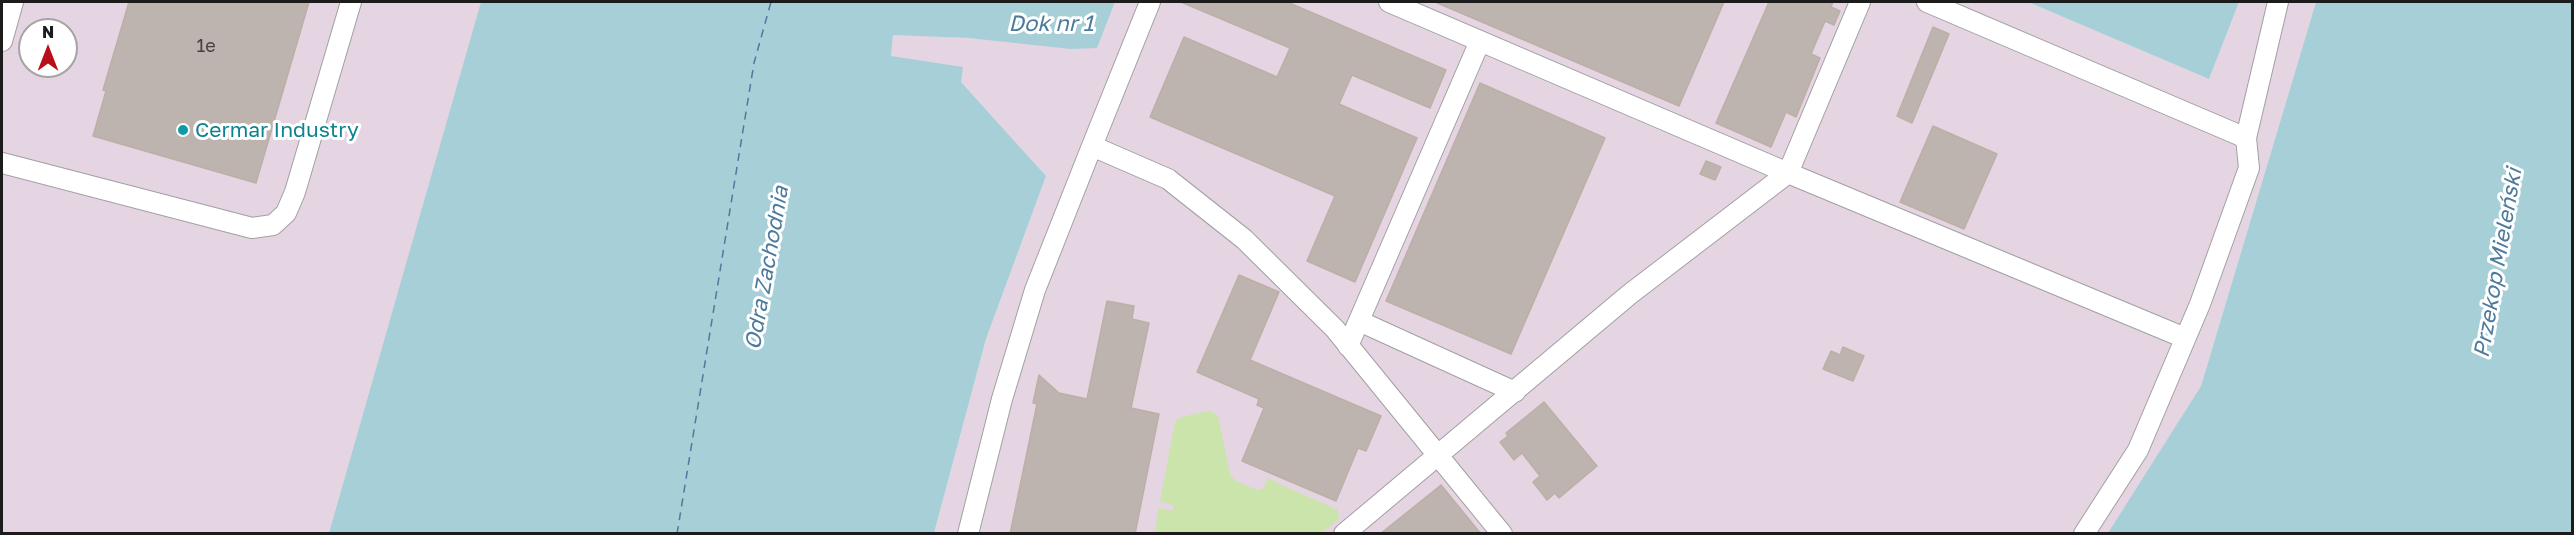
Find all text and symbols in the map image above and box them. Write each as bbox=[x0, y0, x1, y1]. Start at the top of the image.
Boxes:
water label: Dok nr 1 bbox=[1009, 11, 1093, 37]
north arrow bbox=[18, 18, 78, 78]
text: N bbox=[42, 22, 54, 42]
house number: 1e bbox=[196, 35, 216, 57]
place label: Cermar Industry bbox=[195, 117, 359, 143]
marker: Cermar Industry bbox=[176, 123, 190, 137]
water label: Przekop Mieleński bbox=[2468, 166, 2528, 360]
water label: Odra Zachodnia bbox=[740, 184, 794, 352]

